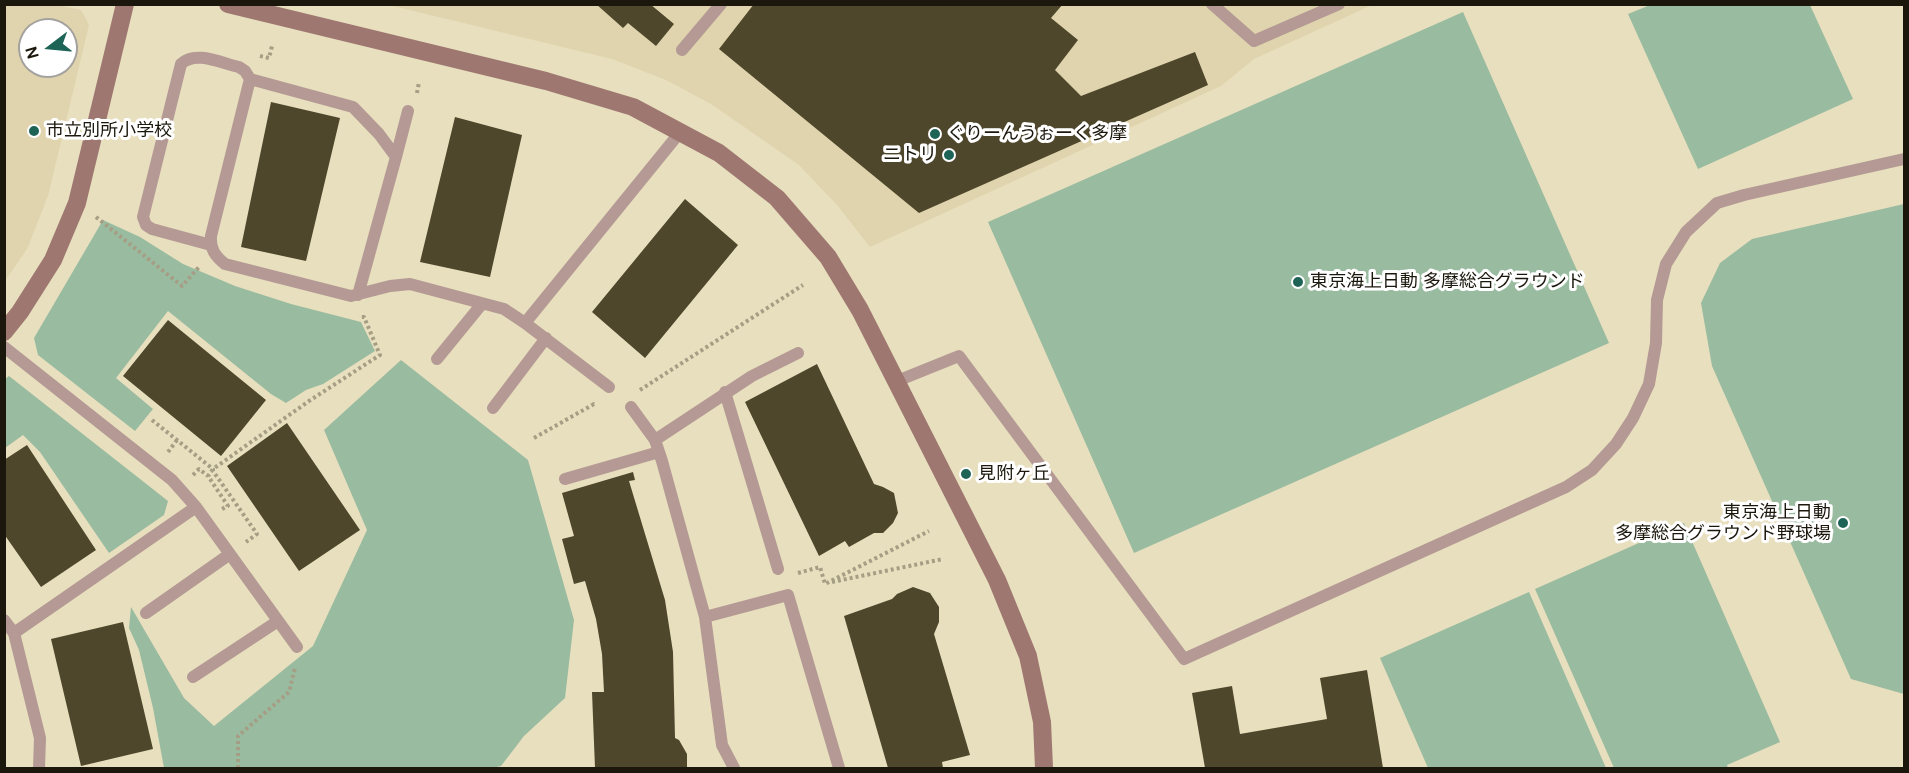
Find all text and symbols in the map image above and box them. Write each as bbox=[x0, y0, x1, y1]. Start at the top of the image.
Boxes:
north arrow bbox=[18, 18, 78, 78]
text: N bbox=[20, 44, 44, 61]
place label: 市立別所小学校 bbox=[46, 120, 172, 142]
place label: ぐりーんうぉーく多摩 bbox=[947, 123, 1127, 145]
marker: 市立別所小学校 bbox=[27, 124, 41, 138]
marker: ぐりーんうぉーく多摩 bbox=[928, 127, 942, 141]
place label: ニトリ bbox=[883, 144, 937, 166]
marker: ニトリ bbox=[942, 148, 956, 162]
place label: 東京海上日動 多摩総合グラウンド bbox=[1310, 271, 1585, 293]
marker: 東京海上日動 多摩総合グラウンド bbox=[1291, 275, 1305, 289]
place label: 見附ヶ丘 bbox=[978, 463, 1050, 485]
marker: 見附ヶ丘 bbox=[959, 467, 973, 481]
place label: 東京海上日動 多摩総合グラウンド野球場 bbox=[1615, 502, 1831, 544]
marker: 東京海上日動 多摩総合グラウンド野球場 bbox=[1836, 516, 1850, 530]

